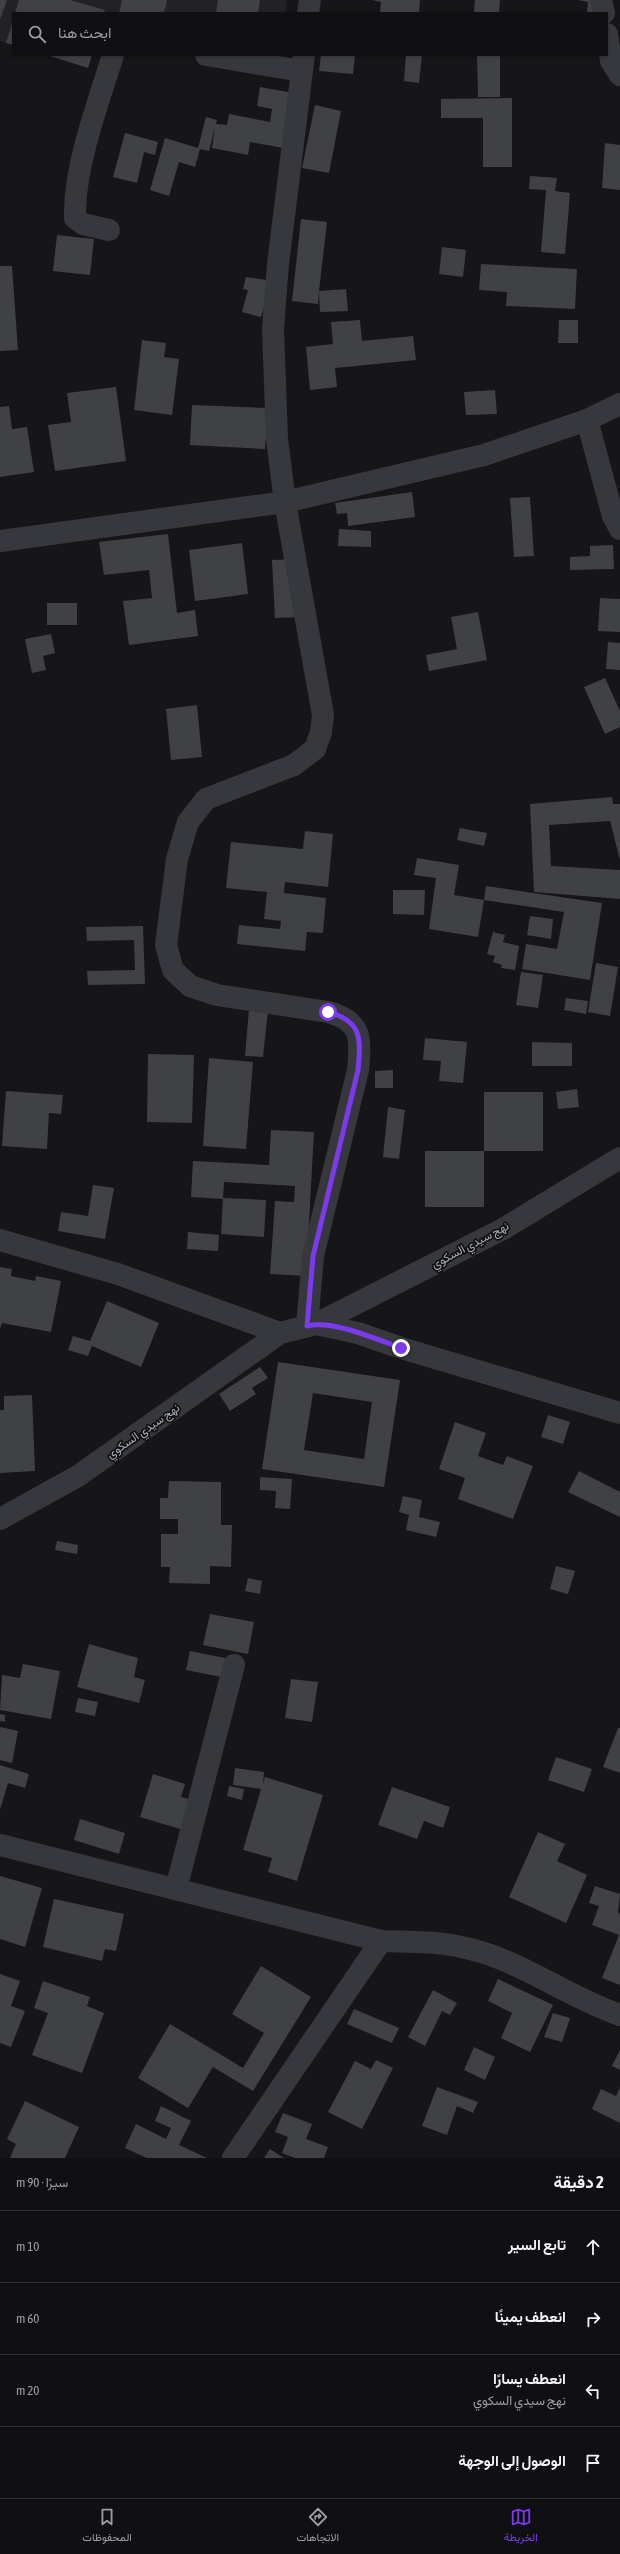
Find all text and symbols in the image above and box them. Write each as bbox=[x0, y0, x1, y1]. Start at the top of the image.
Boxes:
search box bbox=[12, 12, 608, 56]
icon: search bbox=[26, 23, 48, 45]
text: ابحث هنا bbox=[58, 24, 112, 41]
route start bbox=[319, 1003, 337, 1021]
street label: نهج سيدي السكوي bbox=[429, 1219, 513, 1274]
route end bbox=[392, 1339, 410, 1357]
street label: نهج سيدي السكوي bbox=[104, 1401, 184, 1464]
text: 2 دقيقة bbox=[554, 2172, 604, 2192]
text: سيرًا · 90 m bbox=[16, 2175, 68, 2190]
text: تابع السير bbox=[508, 2236, 566, 2253]
icon: ahead bbox=[582, 2236, 604, 2258]
text: 10 m bbox=[16, 2239, 39, 2254]
text: انعطف يمينًا bbox=[495, 2308, 566, 2325]
icon: right bbox=[582, 2308, 604, 2330]
text: 60 m bbox=[16, 2311, 39, 2326]
text: انعطف يسارًا bbox=[493, 2370, 566, 2387]
icon: left bbox=[582, 2380, 604, 2402]
text: 20 m bbox=[16, 2383, 39, 2398]
text: نهج سيدي السكوي bbox=[473, 2393, 566, 2408]
text: الوصول إلى الوجهة bbox=[458, 2452, 566, 2469]
icon: arrive bbox=[582, 2452, 604, 2474]
tab: المحفوظات bbox=[82, 2506, 132, 2547]
tab: الاتجاهات bbox=[296, 2506, 339, 2547]
tab: الخريطة bbox=[504, 2506, 538, 2547]

